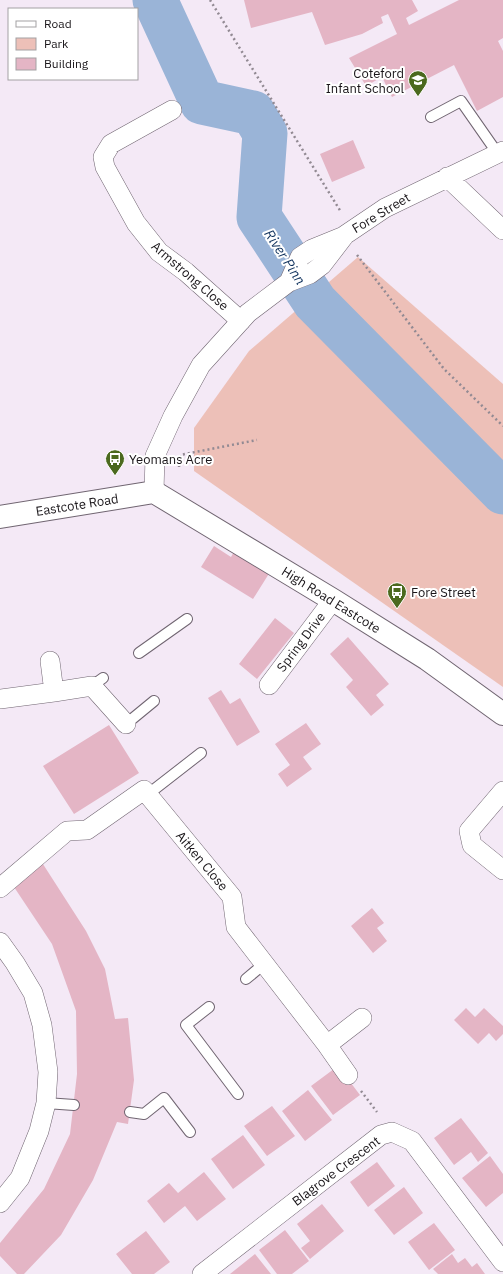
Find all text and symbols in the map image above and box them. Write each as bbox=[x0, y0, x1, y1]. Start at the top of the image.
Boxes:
legend bbox=[8, 8, 138, 80]
text: Road bbox=[44, 16, 72, 31]
text: Park bbox=[44, 36, 69, 51]
text: Building bbox=[44, 56, 89, 71]
place label: Coteford Infant School bbox=[326, 65, 404, 97]
school or university icon: Coteford Infant School bbox=[407, 69, 429, 97]
street label: Fore Street bbox=[349, 189, 413, 237]
water label: River Pinn bbox=[260, 226, 310, 288]
street label: Armstrong Close bbox=[148, 238, 232, 314]
bus stop icon: Yeomans Acre bbox=[104, 448, 126, 476]
place label: Yeomans Acre bbox=[129, 451, 212, 468]
street label: Eastcote Road bbox=[34, 490, 120, 520]
street label: High Road Eastcote bbox=[278, 563, 384, 637]
bus stop icon: Fore Street bbox=[386, 581, 408, 609]
place label: Fore Street bbox=[411, 584, 476, 601]
street label: Spring Drive bbox=[273, 609, 329, 675]
street label: Aitken Close bbox=[172, 828, 232, 894]
street label: Blagrove Crescent bbox=[289, 1132, 383, 1210]

